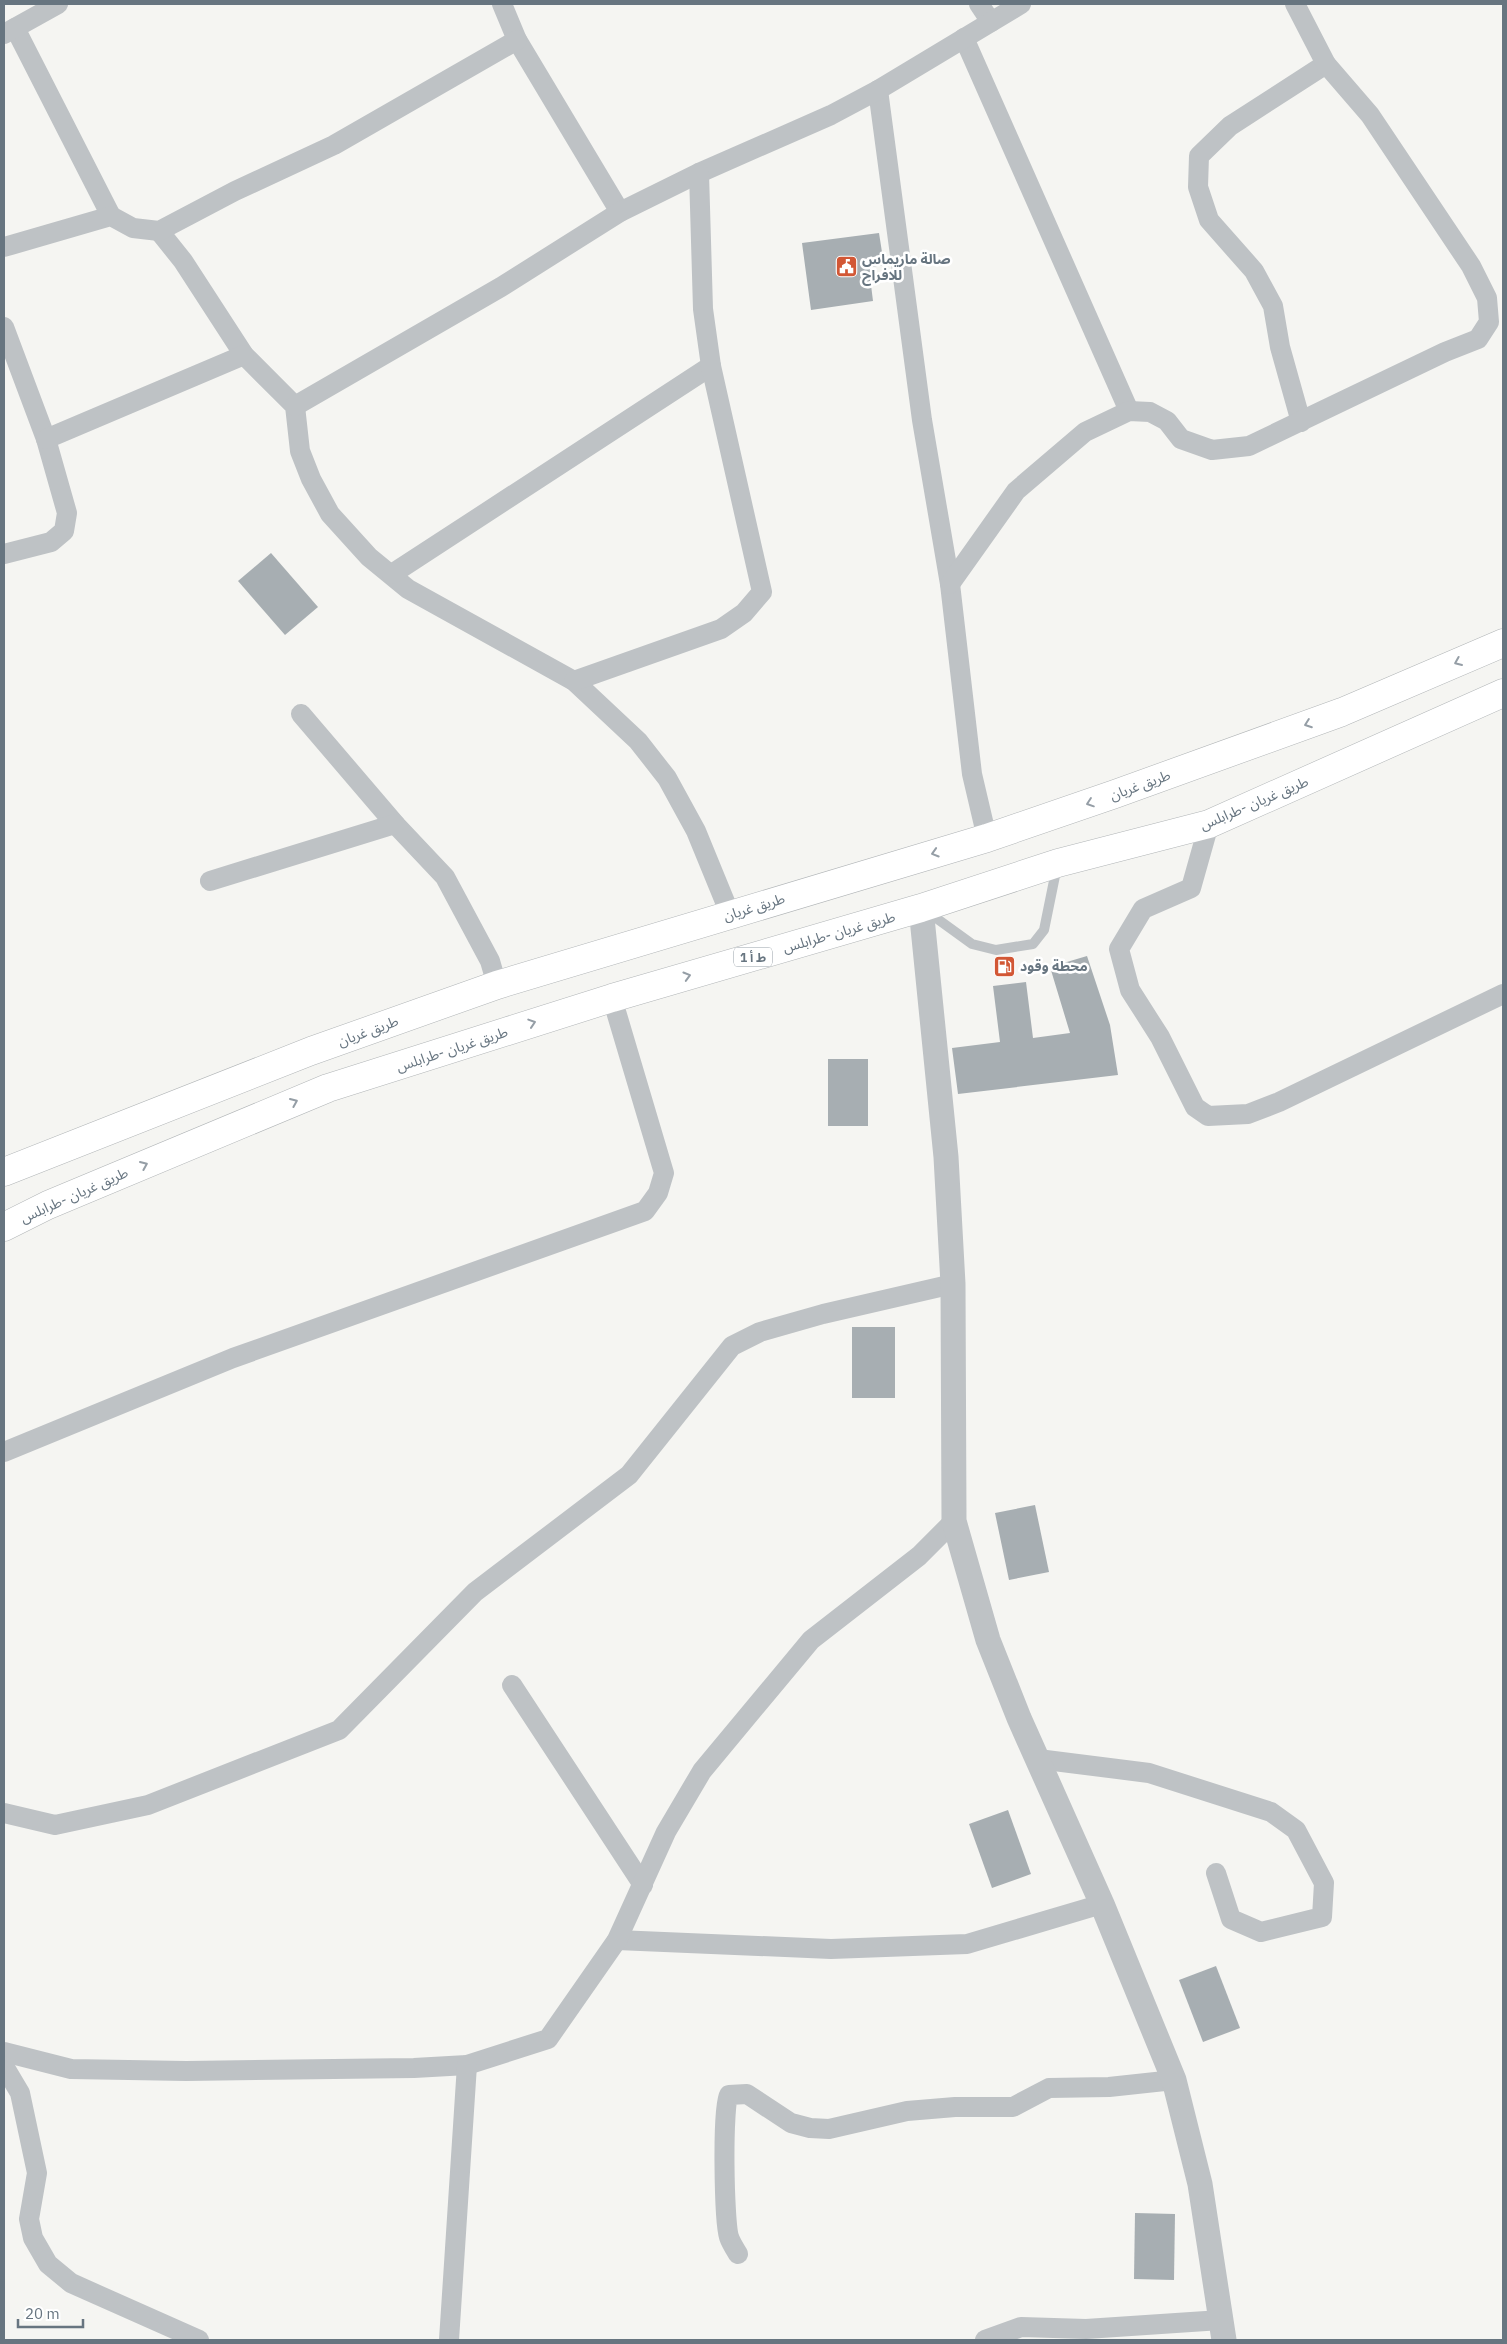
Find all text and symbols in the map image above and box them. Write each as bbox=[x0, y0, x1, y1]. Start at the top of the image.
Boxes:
place label: صالة ماريماس للافراح bbox=[862, 250, 951, 286]
public building icon: صالة ماريماس للافراح bbox=[834, 255, 858, 279]
one-way arrow bbox=[1454, 655, 1463, 666]
one-way arrow bbox=[1305, 718, 1313, 728]
street label: طريق غريان bbox=[1107, 766, 1173, 805]
street label: طريق غريان -طرابلس bbox=[1197, 772, 1311, 835]
one-way arrow bbox=[1086, 797, 1094, 807]
one-way arrow bbox=[932, 848, 940, 858]
street label: طريق غريان bbox=[721, 889, 787, 926]
street label: طريق غريان -طرابلس bbox=[781, 907, 898, 958]
road number: ط أ 1 bbox=[734, 948, 772, 966]
fuel station icon: محطة وقود bbox=[992, 954, 1016, 978]
place label: محطة وقود bbox=[1020, 957, 1088, 975]
one-way arrow bbox=[682, 972, 691, 982]
street label: طريق غريان bbox=[335, 1012, 401, 1051]
one-way arrow bbox=[527, 1019, 535, 1029]
street label: طريق غريان -طرابلس bbox=[394, 1023, 510, 1076]
one-way arrow bbox=[289, 1097, 298, 1108]
one-way arrow bbox=[140, 1160, 148, 1170]
street label: طريق غريان -طرابلس bbox=[17, 1163, 131, 1228]
scale bar bbox=[18, 2296, 82, 2328]
text: 20 m bbox=[25, 2304, 60, 2323]

